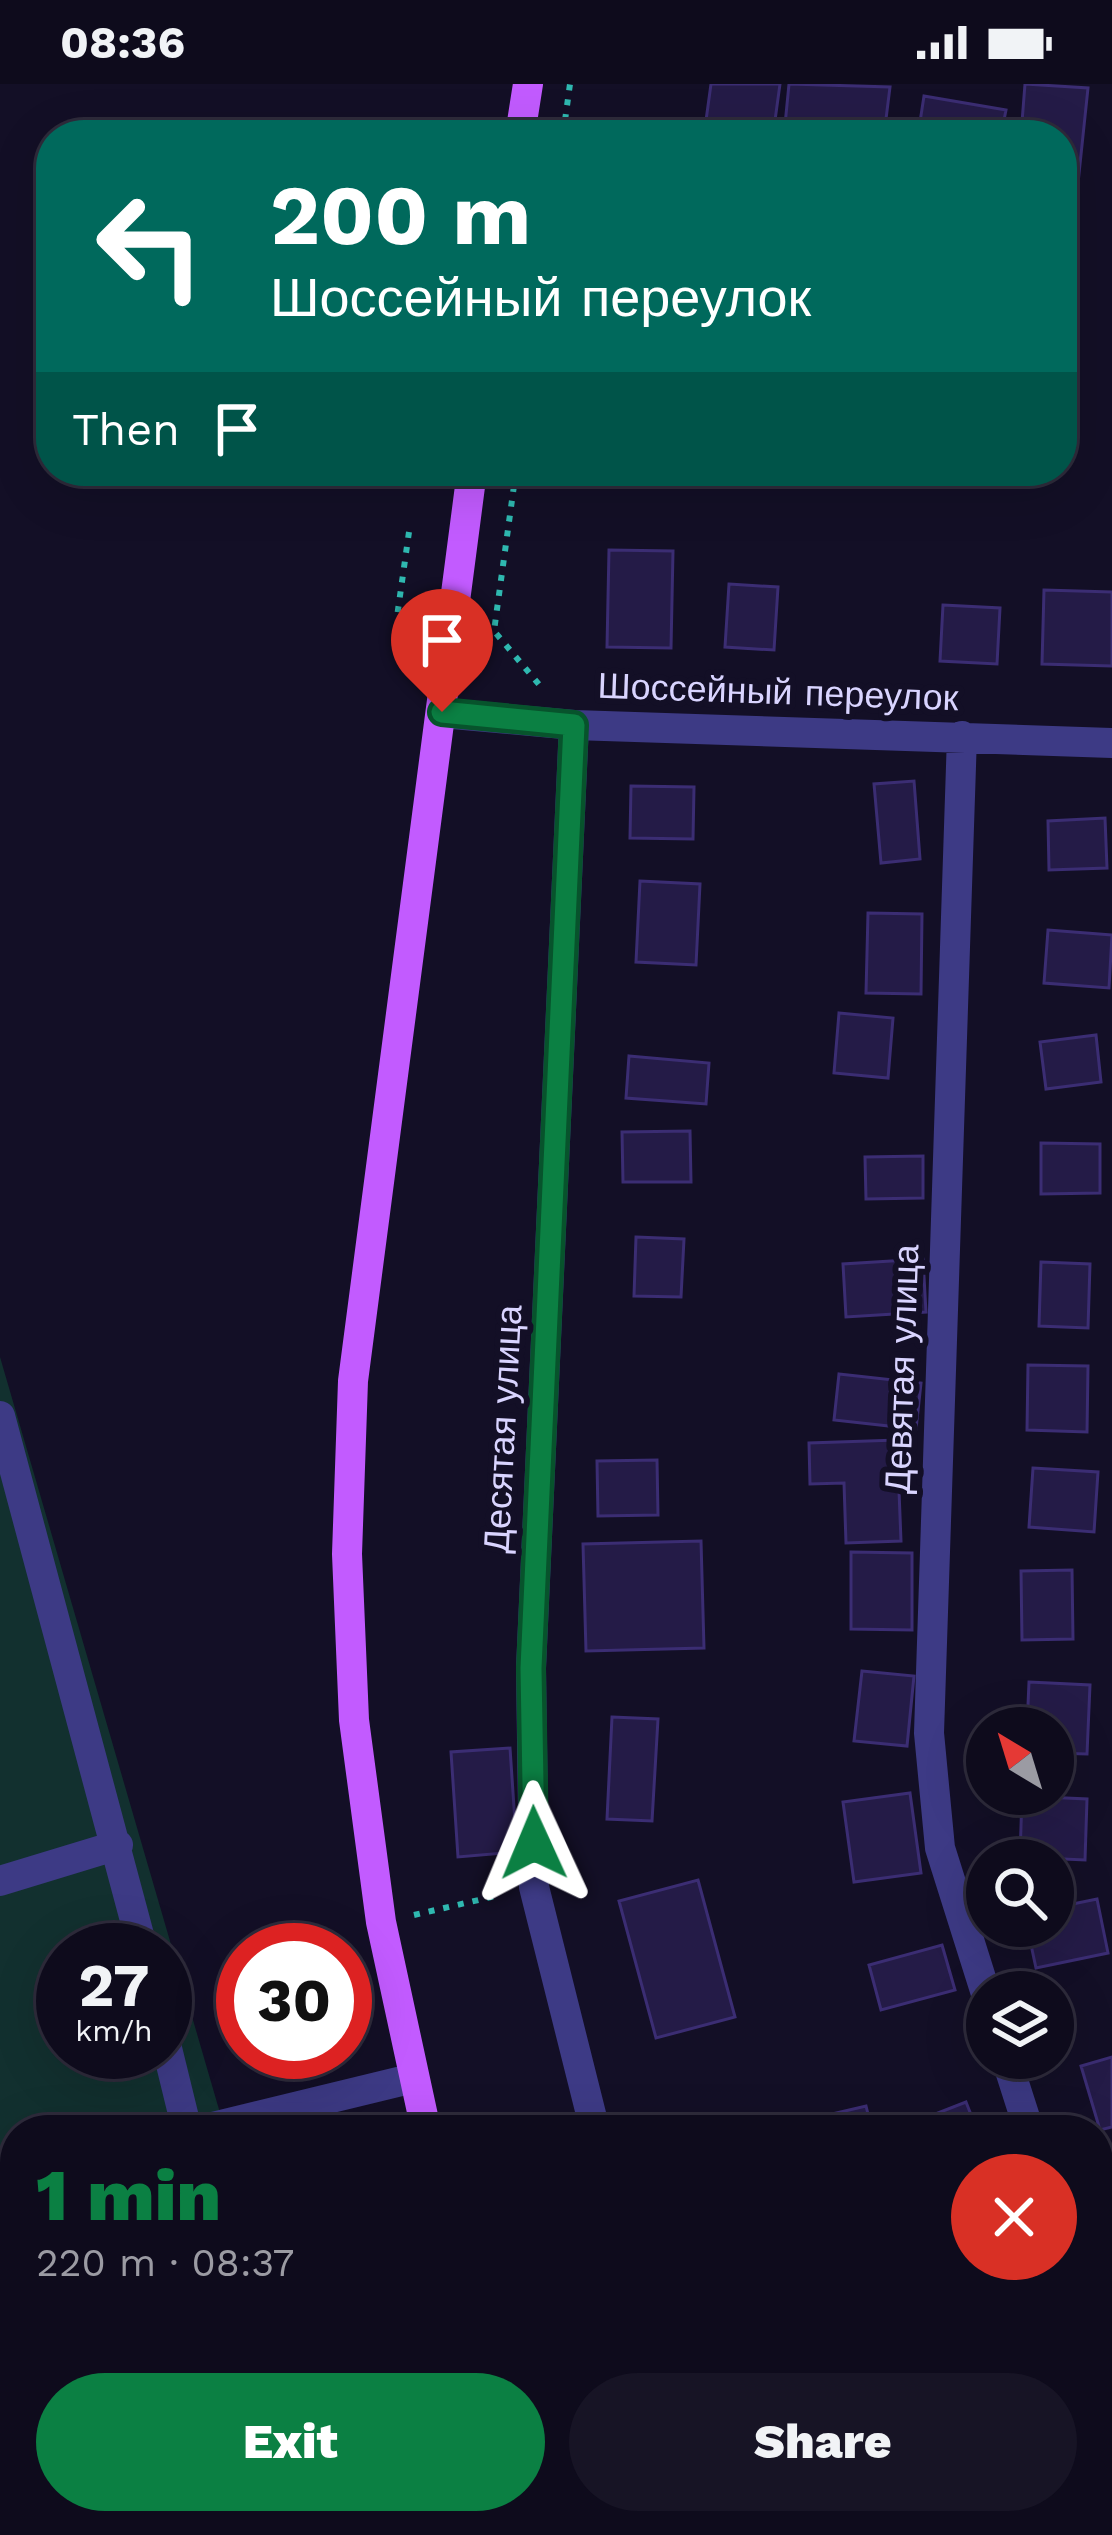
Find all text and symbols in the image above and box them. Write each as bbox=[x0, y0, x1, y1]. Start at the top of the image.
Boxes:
text: 08:36 bbox=[60, 16, 185, 69]
text: 200 m bbox=[270, 166, 531, 264]
icon: left bbox=[72, 168, 228, 324]
text: Шоссейный переулок bbox=[270, 266, 811, 329]
icon: arrive bbox=[204, 396, 270, 462]
text: Then bbox=[72, 403, 180, 456]
pin bbox=[391, 589, 493, 712]
icon: arrive bbox=[409, 607, 475, 673]
street label: Шоссейный переулок bbox=[597, 665, 959, 719]
street label: Девятая улица bbox=[877, 1243, 927, 1494]
street label: Десятая улица bbox=[476, 1303, 531, 1554]
north arrow bbox=[966, 1707, 1074, 1815]
map controls bbox=[966, 1707, 1074, 2079]
position arrow bbox=[471, 1780, 597, 1906]
button: search bbox=[966, 1839, 1074, 1947]
speed limit sign: 30 bbox=[216, 1923, 372, 2079]
text: 27 bbox=[78, 1950, 150, 2021]
button: layers bbox=[966, 1971, 1074, 2079]
text: km/h bbox=[75, 2013, 153, 2048]
text: 1 min bbox=[36, 2153, 221, 2237]
button: close bbox=[951, 2154, 1077, 2280]
text: 220 m · 08:37 bbox=[36, 2240, 295, 2285]
button: Exit bbox=[36, 2373, 545, 2511]
button: Share bbox=[569, 2373, 1077, 2511]

